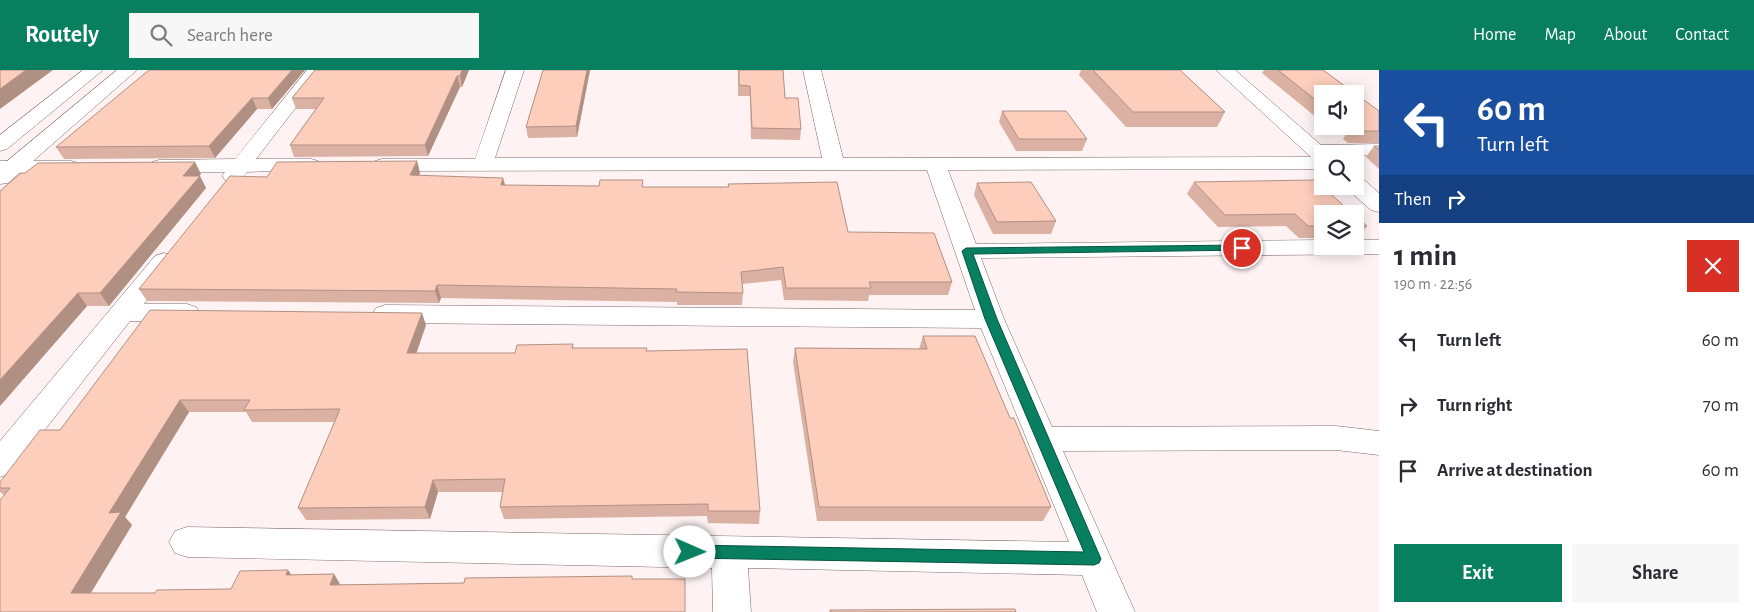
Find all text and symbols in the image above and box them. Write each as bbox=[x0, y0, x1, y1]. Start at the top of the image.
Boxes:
search box bbox=[129, 13, 479, 58]
icon: search bbox=[147, 21, 175, 49]
text: Routely bbox=[25, 23, 99, 47]
text: Search here bbox=[187, 26, 273, 45]
text: Home bbox=[1473, 26, 1516, 44]
text: Map bbox=[1544, 26, 1576, 44]
text: About bbox=[1604, 26, 1647, 44]
text: Contact bbox=[1675, 26, 1729, 44]
map controls bbox=[1314, 85, 1364, 255]
button: sound bbox=[1314, 85, 1364, 135]
icon: left bbox=[1394, 90, 1459, 155]
text: 60 m bbox=[1477, 92, 1546, 127]
text: Turn left bbox=[1477, 133, 1549, 155]
button: search bbox=[1314, 145, 1364, 195]
icon: right bbox=[1442, 185, 1470, 213]
text: Then bbox=[1394, 190, 1432, 209]
button: layers bbox=[1314, 205, 1364, 255]
pin bbox=[1221, 227, 1263, 269]
icon: arrive bbox=[1228, 234, 1256, 262]
button: close bbox=[1687, 240, 1739, 292]
text: 1 min bbox=[1394, 241, 1457, 271]
text: 190 m · 22:56 bbox=[1394, 276, 1472, 292]
icon: left bbox=[1394, 327, 1422, 355]
text: Turn left bbox=[1437, 331, 1501, 350]
text: 60 m bbox=[1702, 331, 1739, 350]
icon: right bbox=[1394, 392, 1422, 420]
text: Turn right bbox=[1437, 396, 1512, 415]
text: 70 m bbox=[1703, 396, 1739, 415]
icon: arrive bbox=[1394, 457, 1422, 485]
text: Arrive at destination bbox=[1437, 461, 1593, 480]
text: 60 m bbox=[1702, 461, 1739, 480]
position arrow bbox=[663, 525, 715, 577]
button: Exit bbox=[1394, 544, 1562, 602]
button: Share bbox=[1572, 544, 1739, 602]

